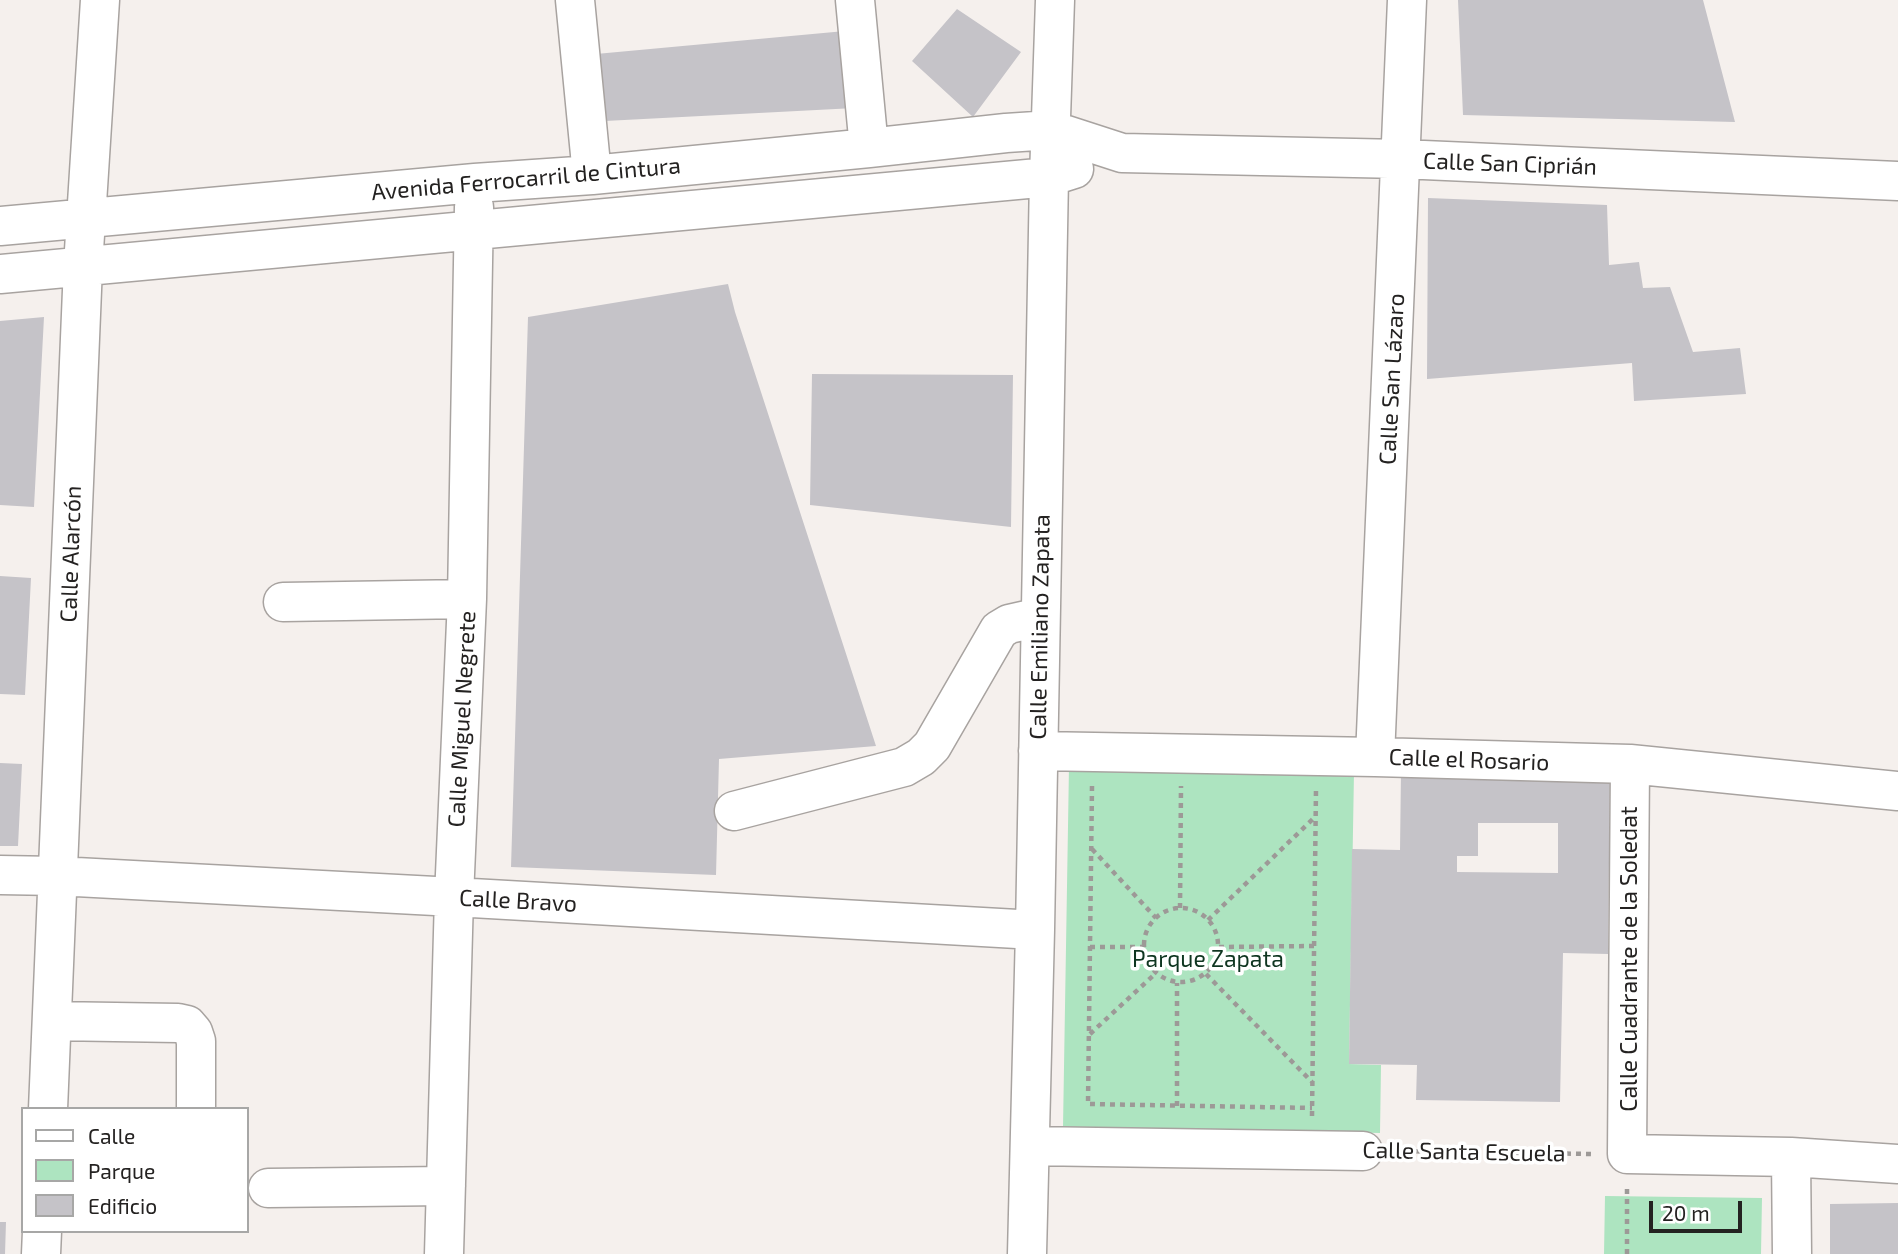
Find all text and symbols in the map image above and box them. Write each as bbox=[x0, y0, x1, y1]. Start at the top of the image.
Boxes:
street label: Calle San Ciprián bbox=[1423, 147, 1597, 181]
street label: Avenida Ferrocarril de Cintura bbox=[370, 152, 682, 206]
street label: Calle San Lázaro bbox=[1374, 293, 1410, 465]
street label: Calle Alarcón bbox=[55, 485, 87, 623]
street label: Calle Emiliano Zapata bbox=[1024, 514, 1056, 740]
street label: Calle Miguel Negrete bbox=[443, 610, 481, 828]
street label: Calle el Rosario bbox=[1388, 743, 1550, 777]
street label: Calle Cuadrante de la Soledat bbox=[1615, 806, 1643, 1112]
street label: Calle Bravo bbox=[458, 884, 578, 918]
park label: Parque Zapata bbox=[1132, 945, 1284, 973]
legend bbox=[21, 1107, 248, 1233]
text: Calle bbox=[88, 1123, 135, 1148]
street label: Calle Santa Escuela bbox=[1362, 1136, 1566, 1168]
text: Parque bbox=[88, 1158, 155, 1183]
scale bar bbox=[1653, 1188, 1746, 1232]
text: Edificio bbox=[88, 1193, 157, 1218]
text: 20 m bbox=[1662, 1200, 1710, 1225]

